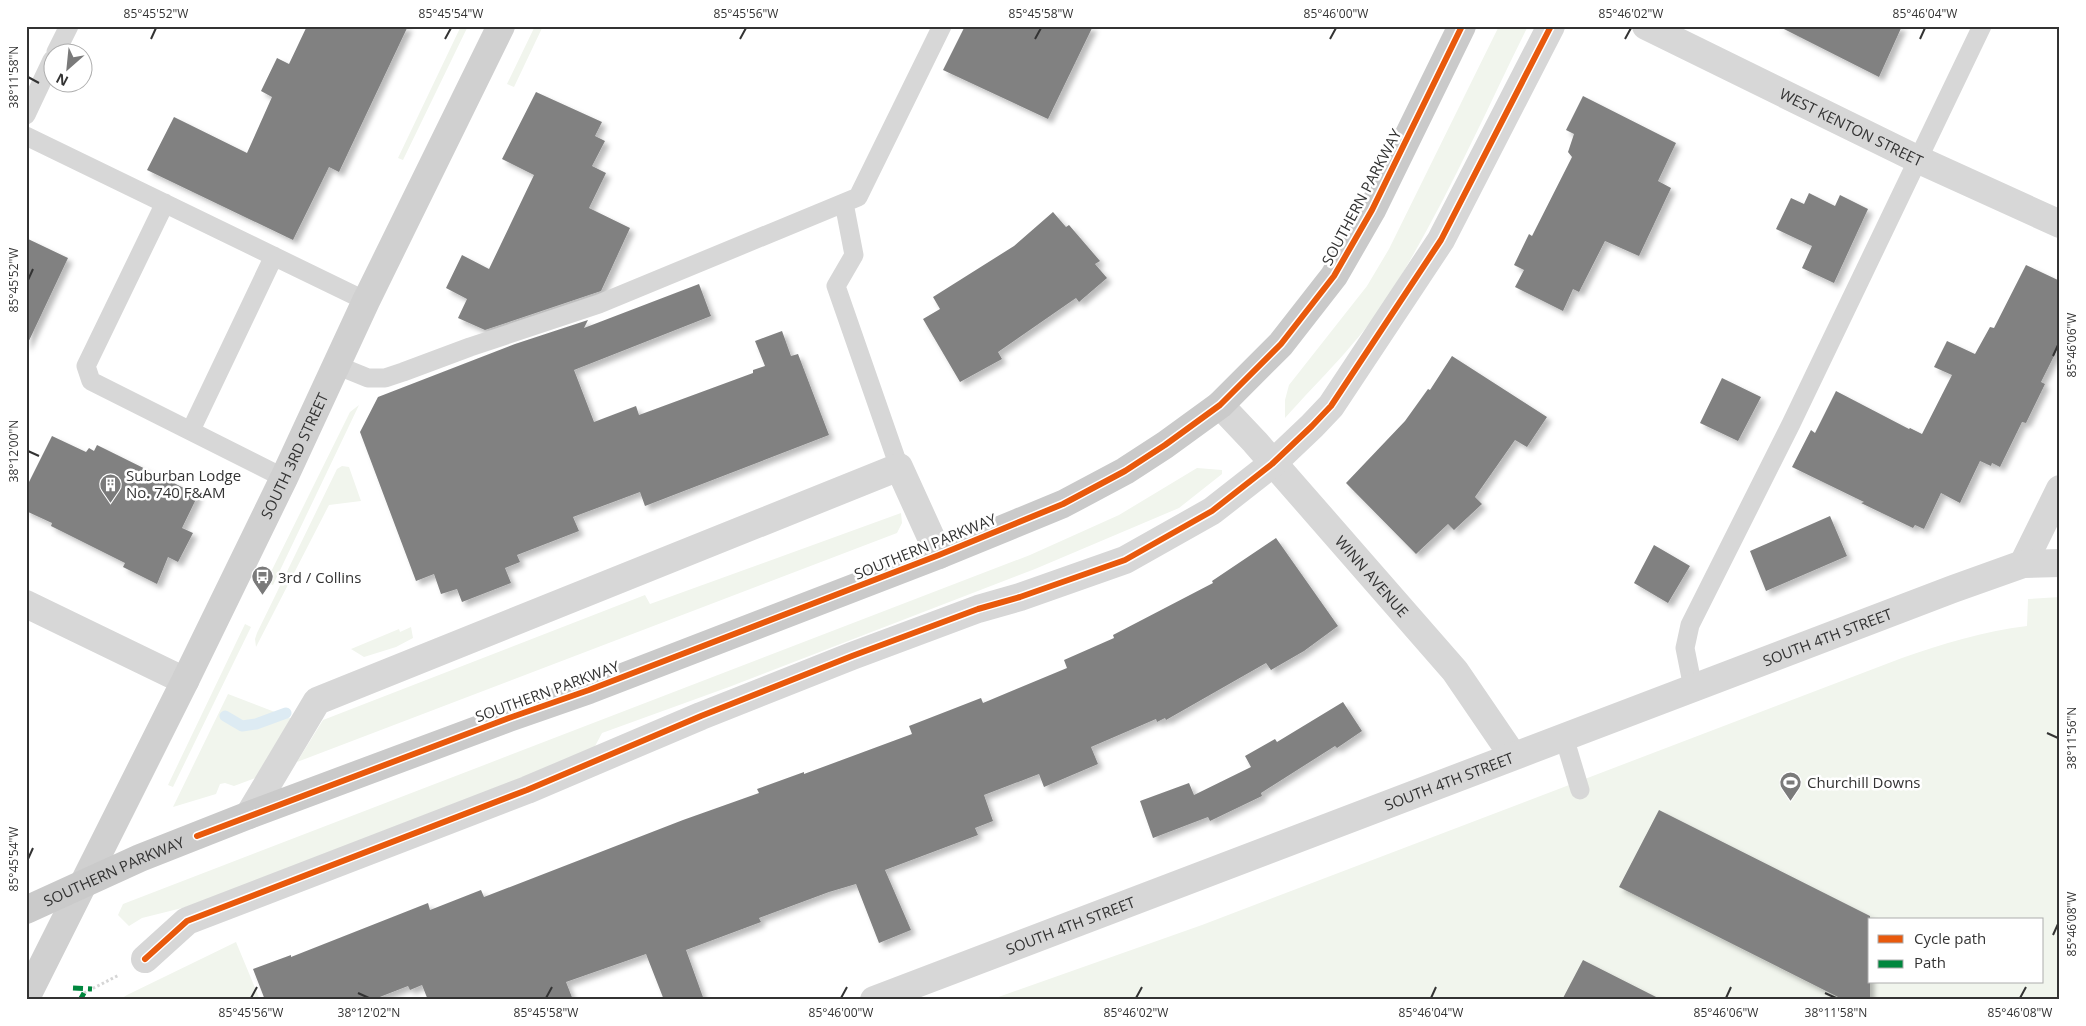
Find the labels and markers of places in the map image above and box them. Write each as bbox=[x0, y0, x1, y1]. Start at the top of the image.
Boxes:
place label: Suburban Lodge No. 740 F&AM bbox=[126, 465, 241, 502]
building icon: Suburban Lodge No. 740 F&AM bbox=[98, 472, 122, 503]
bus stop icon: 3rd / Collins bbox=[250, 565, 274, 596]
place label: 3rd / Collins bbox=[278, 567, 361, 587]
sports icon: Churchill Downs bbox=[1779, 770, 1803, 801]
place label: Churchill Downs bbox=[1807, 772, 1921, 792]

